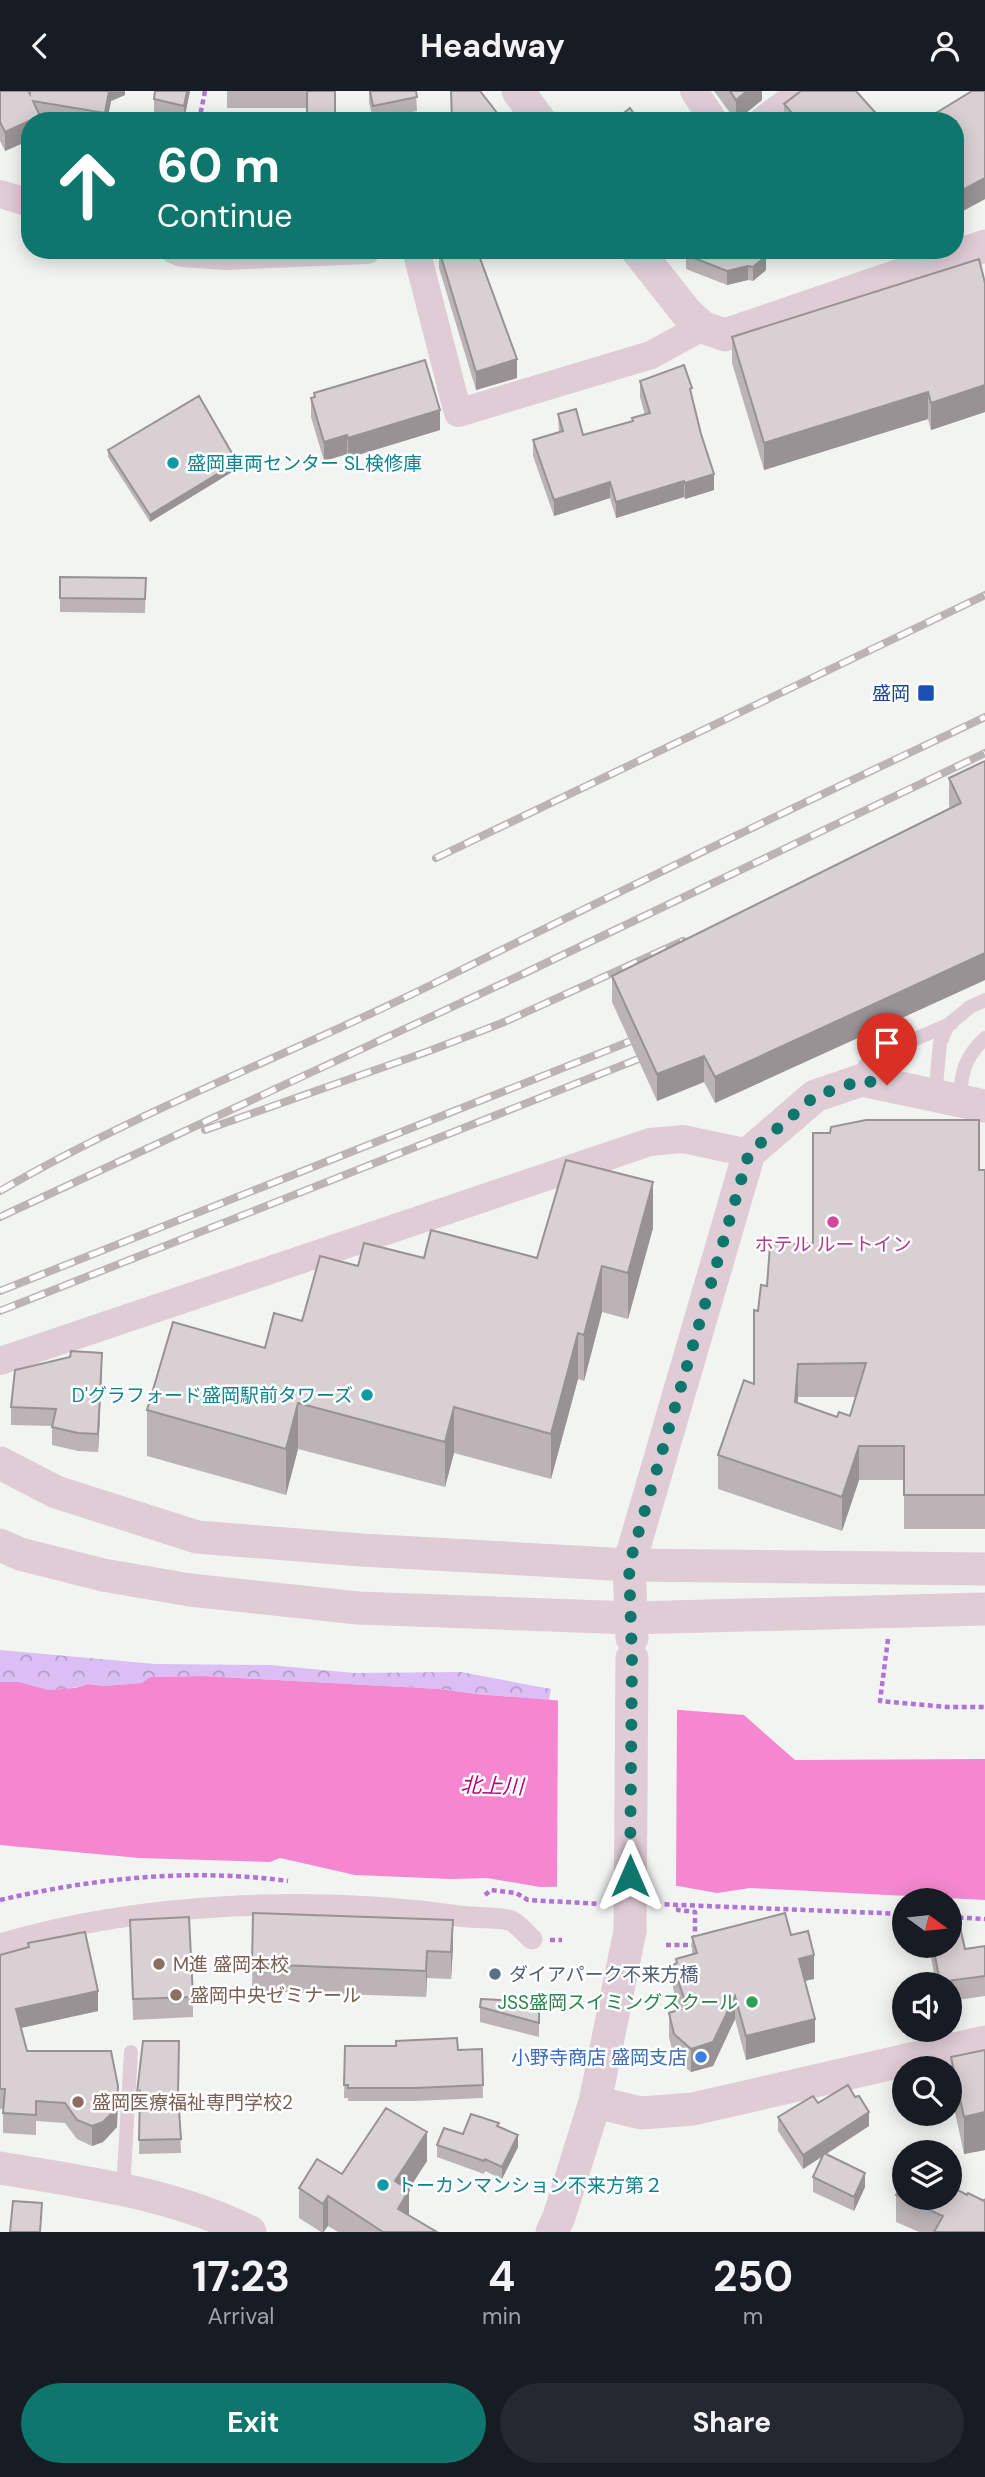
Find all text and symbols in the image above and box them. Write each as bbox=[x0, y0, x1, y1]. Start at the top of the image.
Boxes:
text: Headway bbox=[420, 25, 565, 67]
icon: back bbox=[21, 27, 59, 65]
icon: person bbox=[926, 27, 964, 65]
text: 60 m bbox=[157, 133, 280, 197]
icon: ahead bbox=[42, 140, 133, 231]
text: Continue bbox=[157, 195, 292, 237]
place label: 盛岡車両センター SL検修庫 bbox=[187, 451, 422, 476]
marker: 盛岡車両センター SL検修庫 bbox=[165, 455, 181, 471]
place label: 盛岡 bbox=[872, 681, 910, 706]
marker: 盛岡 bbox=[916, 683, 936, 703]
pin bbox=[857, 1013, 917, 1085]
icon: arrive bbox=[868, 1024, 906, 1062]
marker: ホテル ルートイン bbox=[825, 1214, 841, 1230]
place label: ホテル ルートイン bbox=[754, 1232, 912, 1257]
place label: D'グラフォード盛岡駅前タワーズ bbox=[72, 1383, 353, 1408]
marker: D'グラフォード盛岡駅前タワーズ bbox=[359, 1387, 375, 1403]
water label: 北上川 bbox=[460, 1771, 526, 1801]
position arrow bbox=[593, 1839, 667, 1913]
north arrow bbox=[892, 1888, 962, 1958]
map controls bbox=[892, 1888, 962, 2210]
place label: M進 盛岡本校 bbox=[173, 1952, 289, 1977]
marker: M進 盛岡本校 bbox=[151, 1956, 167, 1972]
place label: ダイアパーク不来方橋 bbox=[509, 1962, 699, 1987]
marker: ダイアパーク不来方橋 bbox=[487, 1966, 503, 1982]
button: sound bbox=[892, 1972, 962, 2042]
place label: 盛岡中央ゼミナール bbox=[190, 1983, 361, 2008]
marker: 盛岡中央ゼミナール bbox=[168, 1987, 184, 2003]
place label: JSS盛岡スイミングスクール bbox=[497, 1990, 738, 2015]
marker: JSS盛岡スイミングスクール bbox=[744, 1994, 760, 2010]
place label: 小野寺商店 盛岡支店 bbox=[511, 2045, 687, 2070]
marker: 小野寺商店 盛岡支店 bbox=[693, 2049, 709, 2065]
button: search bbox=[892, 2056, 962, 2126]
place label: 盛岡医療福祉専門学校2 bbox=[92, 2090, 293, 2115]
marker: 盛岡医療福祉専門学校2 bbox=[70, 2094, 86, 2110]
button: layers bbox=[892, 2140, 962, 2210]
place label: トーカンマンション不来方第２ bbox=[397, 2173, 663, 2198]
marker: トーカンマンション不来方第２ bbox=[375, 2177, 391, 2193]
text: 17:23 bbox=[192, 2249, 290, 2304]
text: 4 bbox=[488, 2249, 515, 2304]
text: 250 bbox=[713, 2249, 793, 2304]
text: Arrival bbox=[207, 2301, 274, 2331]
text: min bbox=[482, 2301, 521, 2331]
text: m bbox=[743, 2301, 763, 2331]
button: Exit bbox=[21, 2383, 486, 2463]
button: Share bbox=[500, 2383, 964, 2463]

